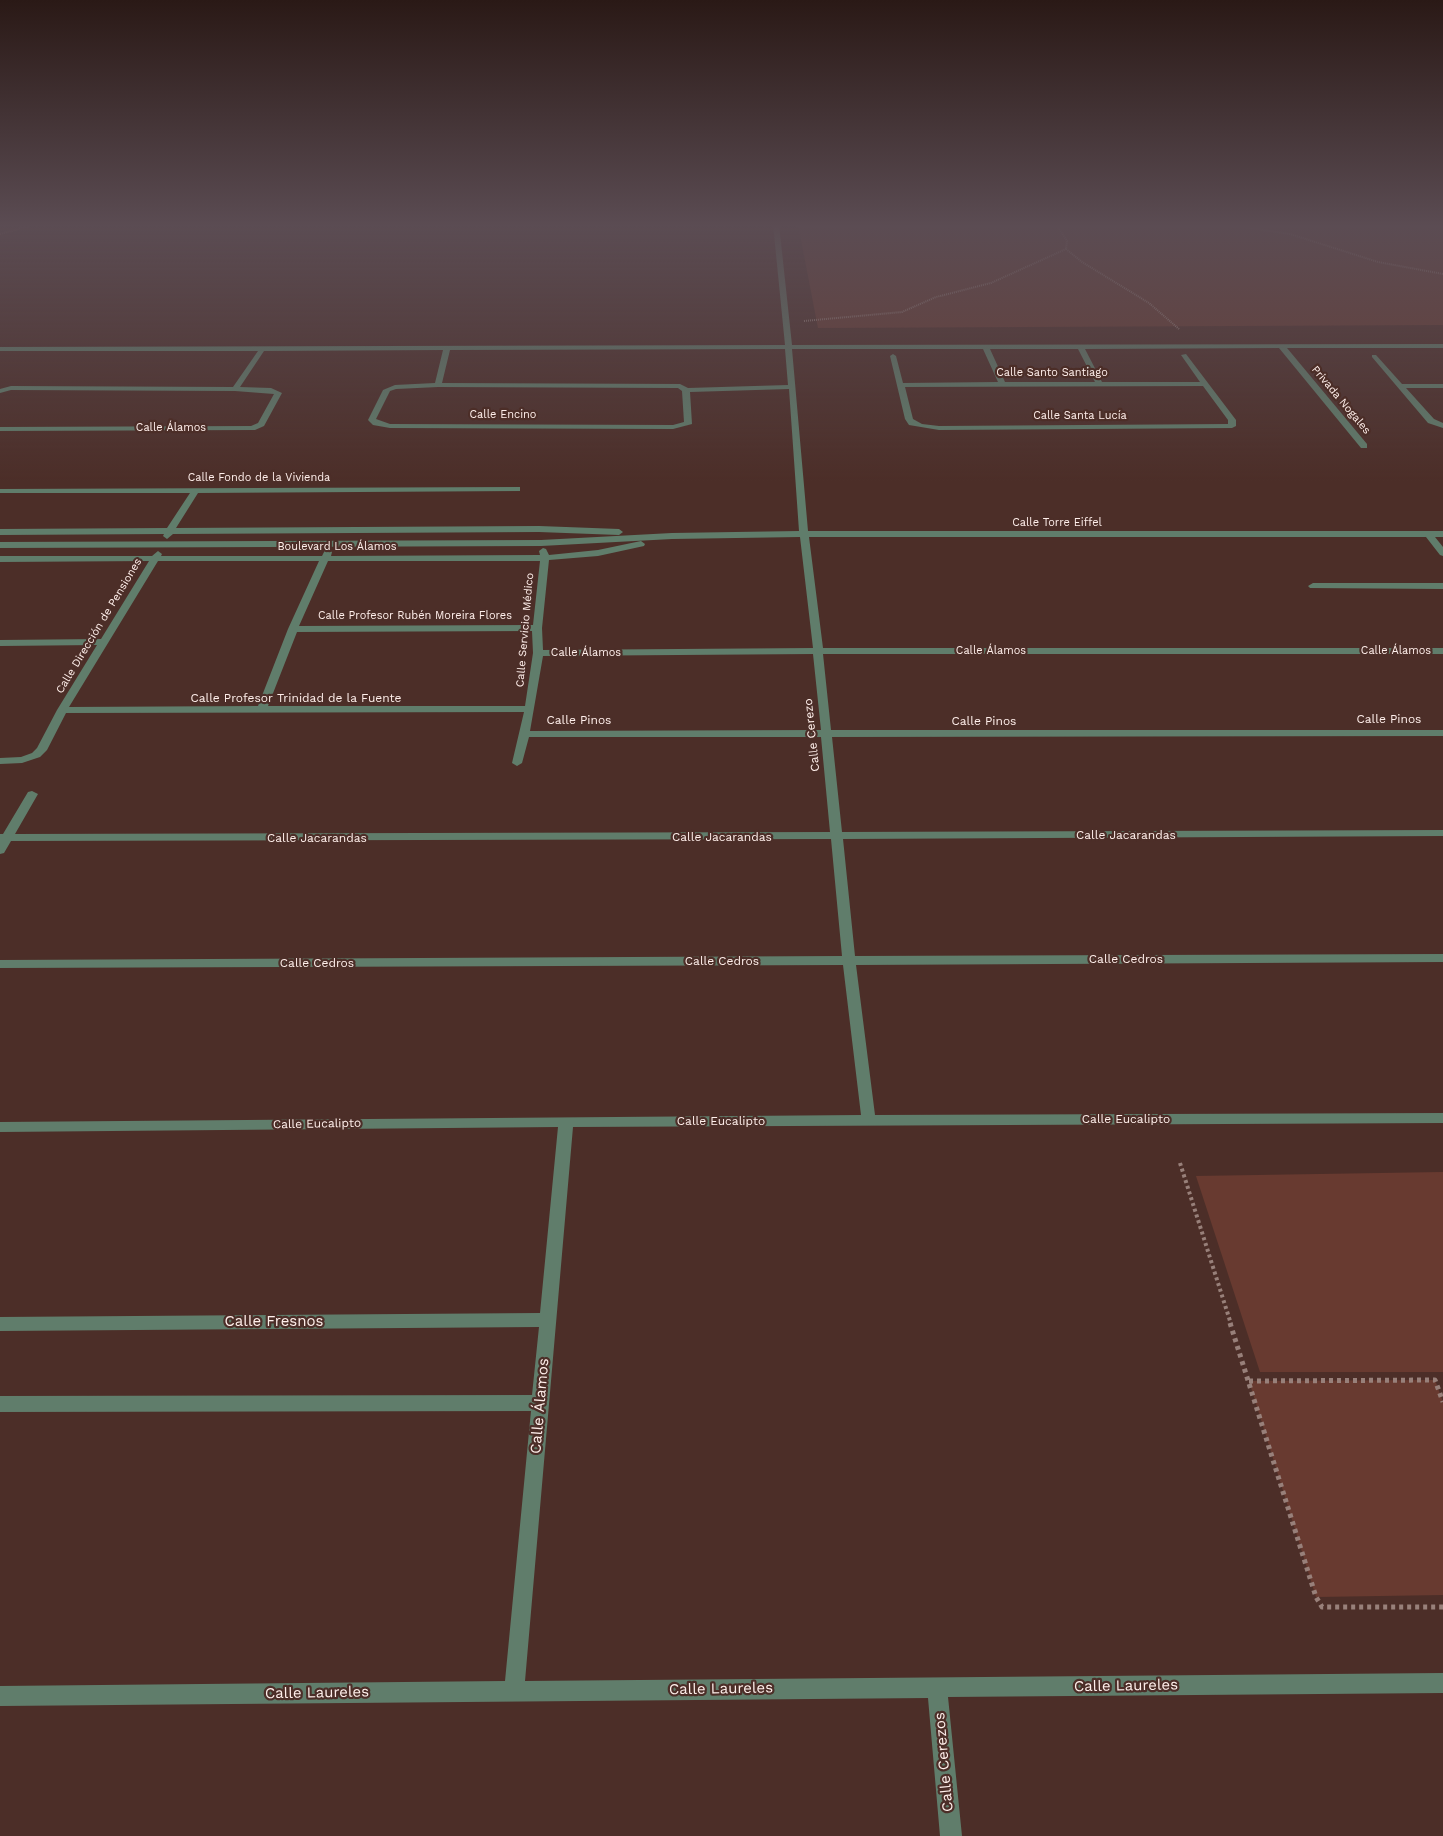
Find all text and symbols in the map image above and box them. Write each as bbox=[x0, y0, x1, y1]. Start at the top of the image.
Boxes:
street label: Privada Nogales bbox=[1309, 363, 1373, 437]
street label: Calle Santo Santiago bbox=[996, 366, 1108, 380]
street label: Calle Encino bbox=[470, 408, 536, 422]
street label: Calle Santa Lucía bbox=[1033, 409, 1127, 423]
street label: Calle Álamos bbox=[136, 421, 206, 435]
street label: Calle Fondo de la Vivienda bbox=[188, 471, 330, 485]
street label: Calle Torre Eiffel bbox=[1012, 516, 1102, 530]
street label: Boulevard Los Álamos bbox=[277, 540, 397, 554]
street label: Calle Dirección de Pensiones bbox=[53, 556, 145, 696]
street label: Calle Servicio Médico bbox=[513, 572, 537, 688]
street label: Calle Profesor Rubén Moreira Flores bbox=[318, 609, 512, 623]
street label: Calle Álamos bbox=[956, 644, 1026, 658]
street label: Calle Álamos bbox=[1361, 644, 1431, 658]
street label: Calle Álamos bbox=[551, 646, 621, 660]
street label: Calle Profesor Trinidad de la Fuente bbox=[190, 691, 402, 705]
street label: Calle Cerezo bbox=[801, 698, 823, 772]
street label: Calle Pinos bbox=[1357, 712, 1421, 726]
street label: Calle Pinos bbox=[547, 713, 611, 727]
street label: Calle Pinos bbox=[952, 714, 1016, 728]
street label: Calle Jacarandas bbox=[1076, 828, 1176, 842]
street label: Calle Jacarandas bbox=[672, 830, 772, 844]
street label: Calle Jacarandas bbox=[267, 831, 367, 845]
street label: Calle Cedros bbox=[1089, 952, 1163, 966]
street label: Calle Cedros bbox=[685, 954, 759, 968]
street label: Calle Cedros bbox=[280, 956, 354, 970]
street label: Calle Eucalipto bbox=[1082, 1112, 1170, 1126]
street label: Calle Eucalipto bbox=[677, 1114, 765, 1128]
street label: Calle Eucalipto bbox=[273, 1116, 361, 1132]
street label: Calle Fresnos bbox=[225, 1313, 323, 1331]
street label: Calle Álamos bbox=[527, 1357, 553, 1455]
street label: Calle Laureles bbox=[1074, 1676, 1178, 1696]
street label: Calle Laureles bbox=[669, 1679, 773, 1699]
street label: Calle Laureles bbox=[265, 1683, 369, 1703]
street label: Calle Cerezos bbox=[931, 1711, 957, 1813]

